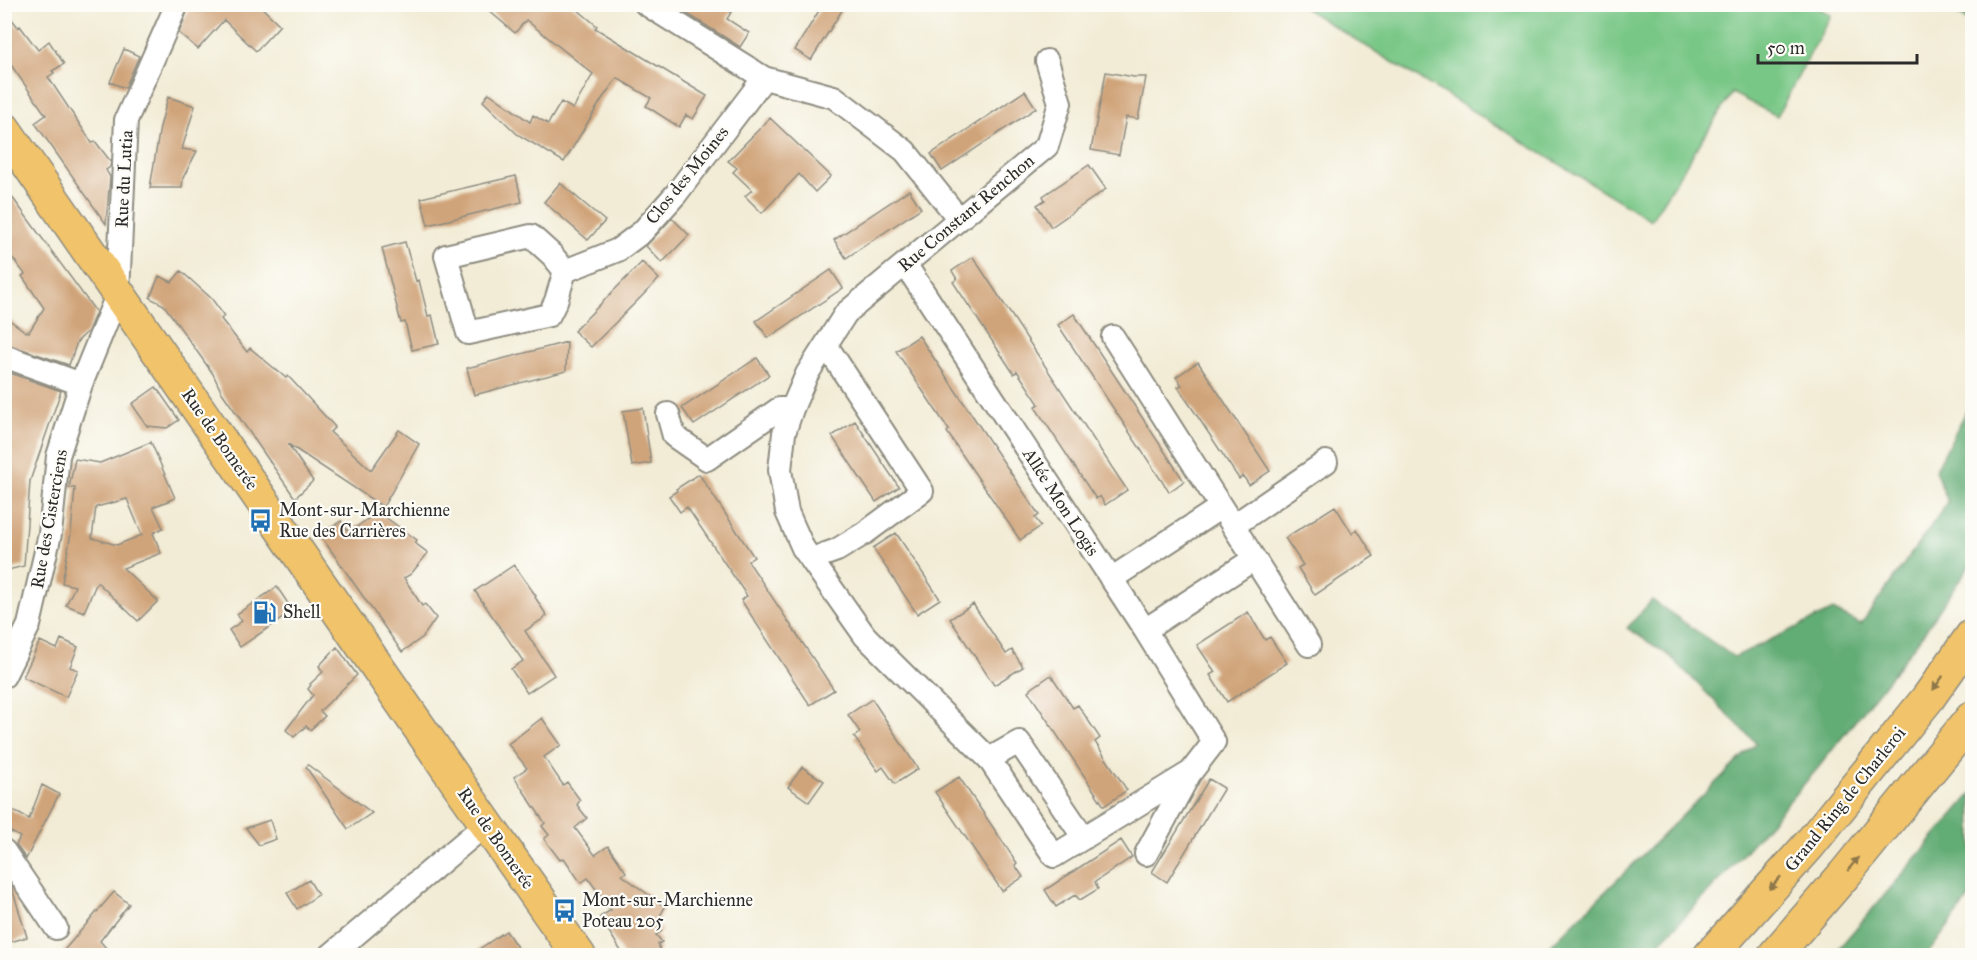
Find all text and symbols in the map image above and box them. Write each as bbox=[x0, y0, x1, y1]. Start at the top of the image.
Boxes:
scale bar bbox=[1758, 27, 1917, 65]
text: 50 m bbox=[1767, 37, 1805, 59]
street label: Clos des Moines bbox=[641, 121, 733, 229]
street label: Rue du Lutia bbox=[110, 129, 138, 228]
street label: Rue Constant Renchon bbox=[893, 149, 1039, 277]
street label: Rue de Bomerée bbox=[177, 384, 263, 494]
street label: Allée Mon Logis bbox=[1017, 443, 1104, 561]
street label: Rue des Cisterciens bbox=[26, 448, 72, 590]
place label: Mont-sur-Marchienne Rue des Carrières bbox=[279, 499, 450, 542]
bus stop icon: Mont-sur-Marchienne Rue des Carrières bbox=[248, 507, 274, 533]
fuel station icon: Shell bbox=[252, 599, 278, 625]
place label: Shell bbox=[283, 601, 321, 623]
one-way arrow bbox=[1932, 675, 1944, 691]
street label: Grand Ring de Charleroi bbox=[1780, 722, 1911, 876]
street label: Rue de Bomerée bbox=[453, 783, 539, 893]
one-way arrow bbox=[1847, 856, 1859, 871]
one-way arrow bbox=[1769, 875, 1782, 890]
place label: Mont-sur-Marchienne Poteau 205 bbox=[582, 889, 753, 932]
bus stop icon: Mont-sur-Marchienne Poteau 205 bbox=[551, 897, 577, 923]

